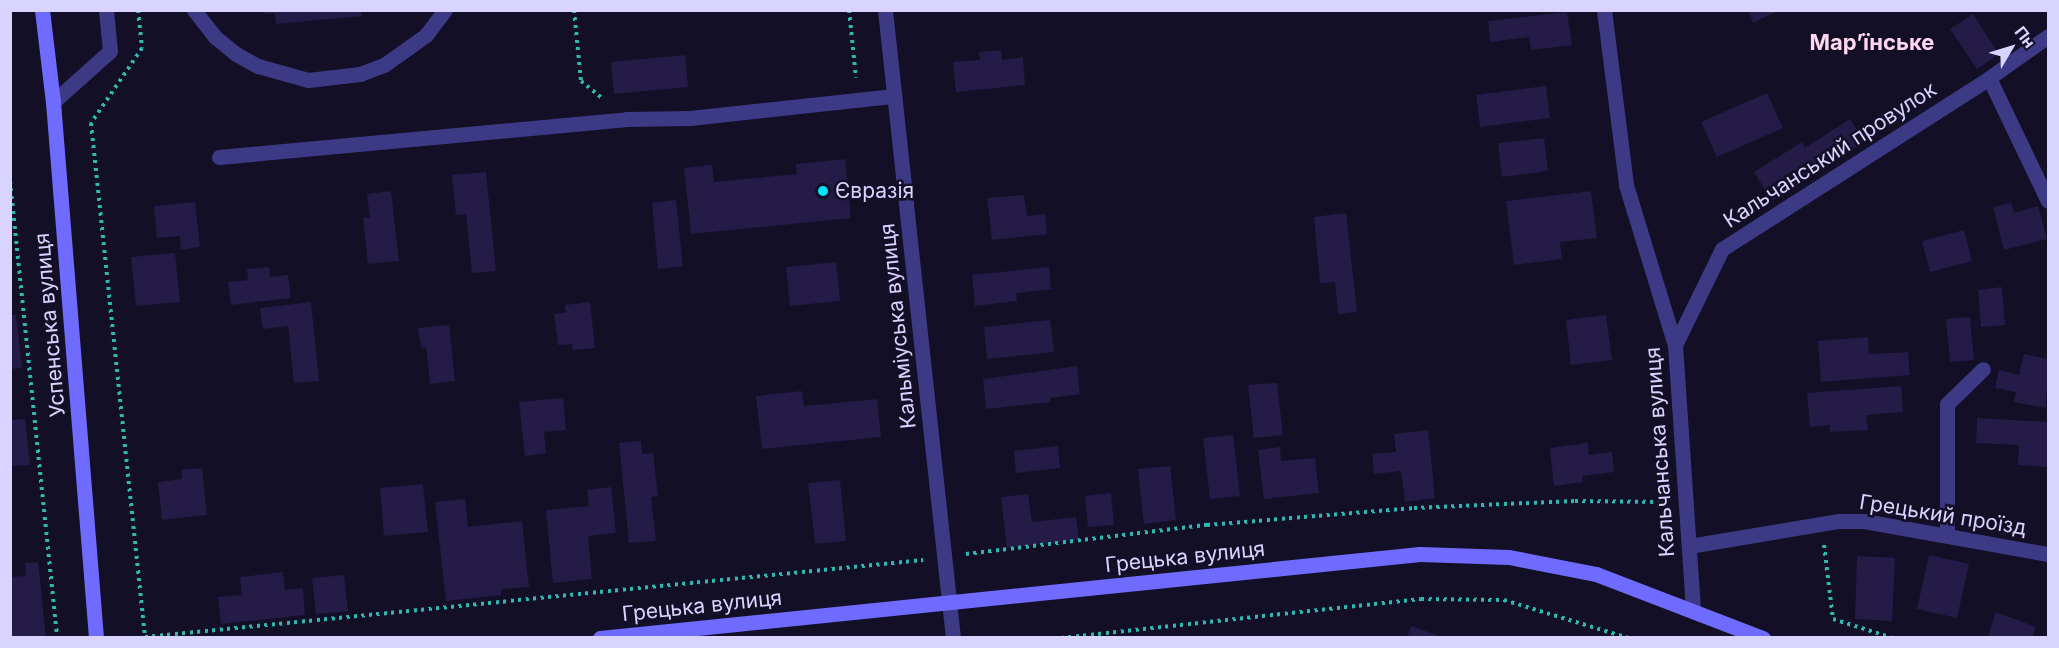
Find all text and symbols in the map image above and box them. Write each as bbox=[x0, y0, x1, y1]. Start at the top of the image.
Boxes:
north arrow bbox=[1981, 18, 2041, 78]
text: Пн bbox=[2011, 22, 2040, 52]
district label: Мар’їнське bbox=[1810, 30, 1934, 56]
street label: Кальчанський провулок bbox=[1719, 77, 1941, 233]
place label: Євразія bbox=[835, 178, 914, 204]
marker: Євразія bbox=[816, 184, 830, 198]
street label: Кальміуська вулиця bbox=[875, 222, 921, 430]
street label: Успенська вулиця bbox=[29, 232, 71, 418]
street label: Кальчанська вулиця bbox=[1640, 346, 1680, 558]
street label: Грецький проїзд bbox=[1858, 489, 2028, 541]
street label: Грецька вулиця bbox=[1104, 536, 1266, 578]
street label: Грецька вулиця bbox=[621, 585, 783, 627]

